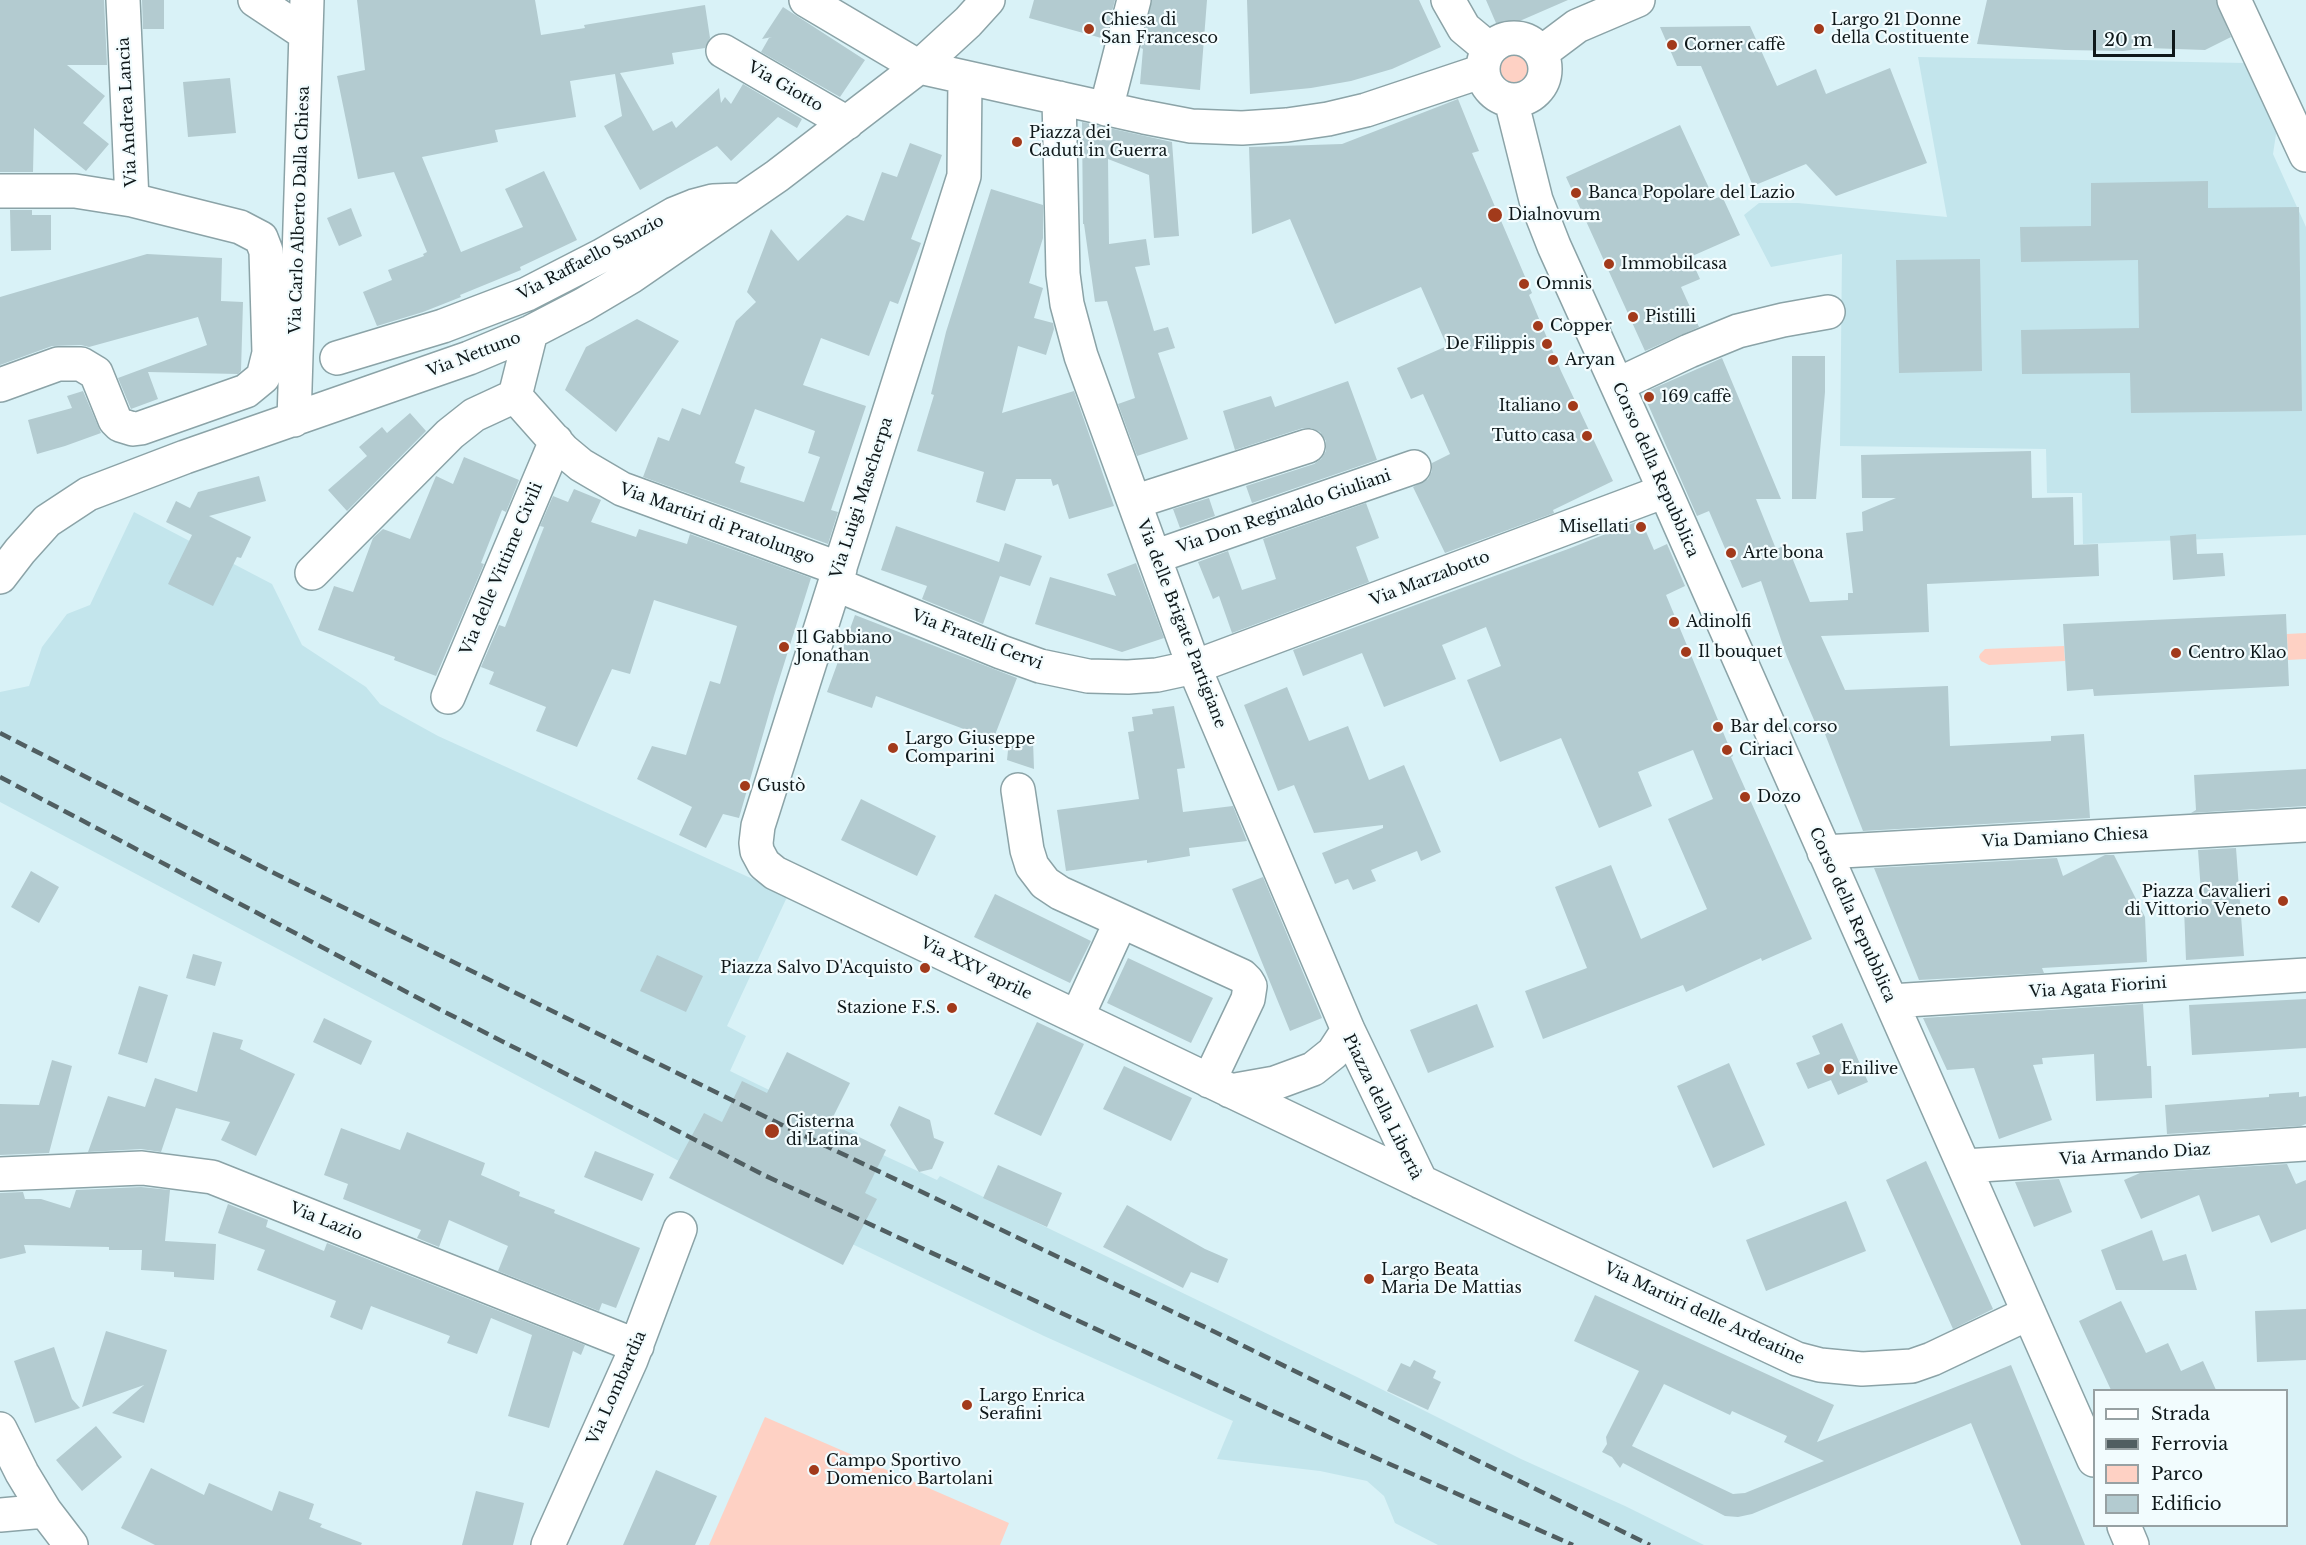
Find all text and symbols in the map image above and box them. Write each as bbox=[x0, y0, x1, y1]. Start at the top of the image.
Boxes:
place label: Chiesa di San Francesco bbox=[1101, 10, 1218, 48]
place label: Largo 21 Donne della Costituente bbox=[1831, 10, 1969, 48]
scale bar bbox=[2096, 18, 2178, 56]
marker: Chiesa di San Francesco bbox=[1082, 22, 1096, 36]
marker: Largo 21 Donne della Costituente bbox=[1812, 22, 1826, 36]
text: 20 m bbox=[2104, 29, 2152, 51]
place label: Corner caffè bbox=[1684, 35, 1785, 55]
street label: Via Andrea Lancia bbox=[114, 37, 142, 187]
marker: Corner caffè bbox=[1665, 38, 1679, 52]
street label: Via Giotto bbox=[744, 58, 826, 116]
street label: Via Carlo Alberto Dalla Chiesa bbox=[286, 86, 314, 334]
place label: Piazza dei Caduti in Guerra bbox=[1029, 123, 1167, 161]
marker: Piazza dei Caduti in Guerra bbox=[1010, 135, 1024, 149]
place label: Banca Popolare del Lazio bbox=[1588, 183, 1795, 203]
marker: Banca Popolare del Lazio bbox=[1569, 186, 1583, 200]
place label: Dialnovum bbox=[1508, 205, 1600, 225]
marker: Dialnovum bbox=[1486, 206, 1504, 224]
street label: Via Raffaello Sanzio bbox=[515, 211, 667, 305]
place label: Immobilcasa bbox=[1621, 254, 1727, 274]
marker: Immobilcasa bbox=[1602, 257, 1616, 271]
place label: Omnis bbox=[1536, 274, 1592, 294]
marker: Omnis bbox=[1517, 277, 1531, 291]
place label: Pistilli bbox=[1645, 307, 1696, 327]
marker: Pistilli bbox=[1626, 310, 1640, 324]
place label: Copper bbox=[1550, 316, 1612, 336]
marker: Copper bbox=[1531, 319, 1545, 333]
street label: Via Nettuno bbox=[424, 328, 524, 382]
place label: De Filippis bbox=[1446, 334, 1535, 354]
marker: De Filippis bbox=[1540, 337, 1554, 351]
place label: Aryan bbox=[1565, 350, 1615, 370]
marker: Aryan bbox=[1546, 353, 1560, 367]
street label: Corso della Repubblica bbox=[1608, 380, 1702, 560]
place label: 169 caffè bbox=[1661, 387, 1731, 407]
marker: 169 caffè bbox=[1642, 390, 1656, 404]
place label: Italiano bbox=[1499, 396, 1561, 416]
marker: Italiano bbox=[1566, 399, 1580, 413]
street label: Via Luigi Mascherpa bbox=[827, 415, 897, 581]
place label: Tutto casa bbox=[1492, 426, 1575, 446]
marker: Tutto casa bbox=[1580, 429, 1594, 443]
street label: Via Don Reginaldo Giuliani bbox=[1174, 466, 1394, 558]
street label: Via delle Vittime Civili bbox=[457, 480, 547, 658]
street label: Via Martiri di Pratolungo bbox=[617, 480, 817, 568]
street label: Via delle Brigate Partigiane bbox=[1132, 517, 1230, 731]
place label: Misellati bbox=[1559, 517, 1629, 537]
marker: Misellati bbox=[1634, 520, 1648, 534]
place label: Arte bona bbox=[1743, 543, 1824, 563]
marker: Arte bona bbox=[1724, 546, 1738, 560]
street label: Via Marzabotto bbox=[1368, 547, 1492, 611]
street label: Via Fratelli Cervi bbox=[909, 606, 1045, 674]
place label: Adinolfi bbox=[1686, 612, 1751, 632]
marker: Adinolfi bbox=[1667, 615, 1681, 629]
place label: Il Gabbiano Jonathan bbox=[796, 628, 892, 666]
marker: Il Gabbiano Jonathan bbox=[777, 640, 791, 654]
place label: Il bouquet bbox=[1698, 642, 1782, 662]
place label: Centro Klao bbox=[2188, 643, 2287, 663]
marker: Il bouquet bbox=[1679, 645, 1693, 659]
marker: Centro Klao bbox=[2169, 646, 2183, 660]
place label: Bar del corso bbox=[1730, 717, 1838, 737]
marker: Bar del corso bbox=[1711, 720, 1725, 734]
place label: Largo Giuseppe Comparini bbox=[905, 729, 1035, 767]
place label: Ciriaci bbox=[1739, 740, 1793, 760]
marker: Largo Giuseppe Comparini bbox=[886, 741, 900, 755]
marker: Ciriaci bbox=[1720, 743, 1734, 757]
place label: Gustò bbox=[757, 776, 805, 796]
marker: Gustò bbox=[738, 779, 752, 793]
place label: Dozo bbox=[1757, 787, 1801, 807]
marker: Dozo bbox=[1738, 790, 1752, 804]
street label: Via Damiano Chiesa bbox=[1981, 824, 2149, 852]
street label: Corso della Repubblica bbox=[1805, 825, 1899, 1005]
place label: Piazza Cavalieri di Vittorio Veneto bbox=[2125, 882, 2271, 920]
marker: Piazza Cavalieri di Vittorio Veneto bbox=[2276, 894, 2290, 908]
street label: Via XXV aprile bbox=[917, 934, 1035, 1004]
place label: Piazza Salvo D'Acquisto bbox=[720, 958, 913, 978]
marker: Piazza Salvo D'Acquisto bbox=[918, 961, 932, 975]
street label: Via Agata Fiorini bbox=[2029, 974, 2167, 1002]
place label: Stazione F.S. bbox=[837, 998, 940, 1018]
marker: Stazione F.S. bbox=[945, 1001, 959, 1015]
street label: Piazza della Libertà bbox=[1338, 1031, 1426, 1183]
place label: Enilive bbox=[1841, 1059, 1898, 1079]
marker: Enilive bbox=[1822, 1062, 1836, 1076]
place label: Cisterna di Latina bbox=[786, 1112, 859, 1150]
marker: Cisterna di Latina bbox=[763, 1122, 781, 1140]
street label: Via Armando Diaz bbox=[2059, 1140, 2211, 1170]
street label: Via Lazio bbox=[287, 1199, 365, 1245]
street label: Via Martiri delle Ardeatine bbox=[1601, 1259, 1807, 1369]
place label: Largo Beata Maria De Mattias bbox=[1381, 1260, 1522, 1298]
marker: Largo Beata Maria De Mattias bbox=[1362, 1272, 1376, 1286]
street label: Via Lombardia bbox=[583, 1328, 651, 1448]
place label: Largo Enrica Serafini bbox=[979, 1386, 1085, 1424]
legend bbox=[2093, 1389, 2288, 1527]
marker: Largo Enrica Serafini bbox=[960, 1398, 974, 1412]
text: Strada bbox=[2151, 1403, 2210, 1425]
text: Ferrovia bbox=[2151, 1433, 2228, 1455]
place label: Campo Sportivo Domenico Bartolani bbox=[826, 1451, 993, 1489]
marker: Campo Sportivo Domenico Bartolani bbox=[807, 1463, 821, 1477]
text: Parco bbox=[2151, 1463, 2203, 1485]
text: Edificio bbox=[2151, 1493, 2222, 1515]

